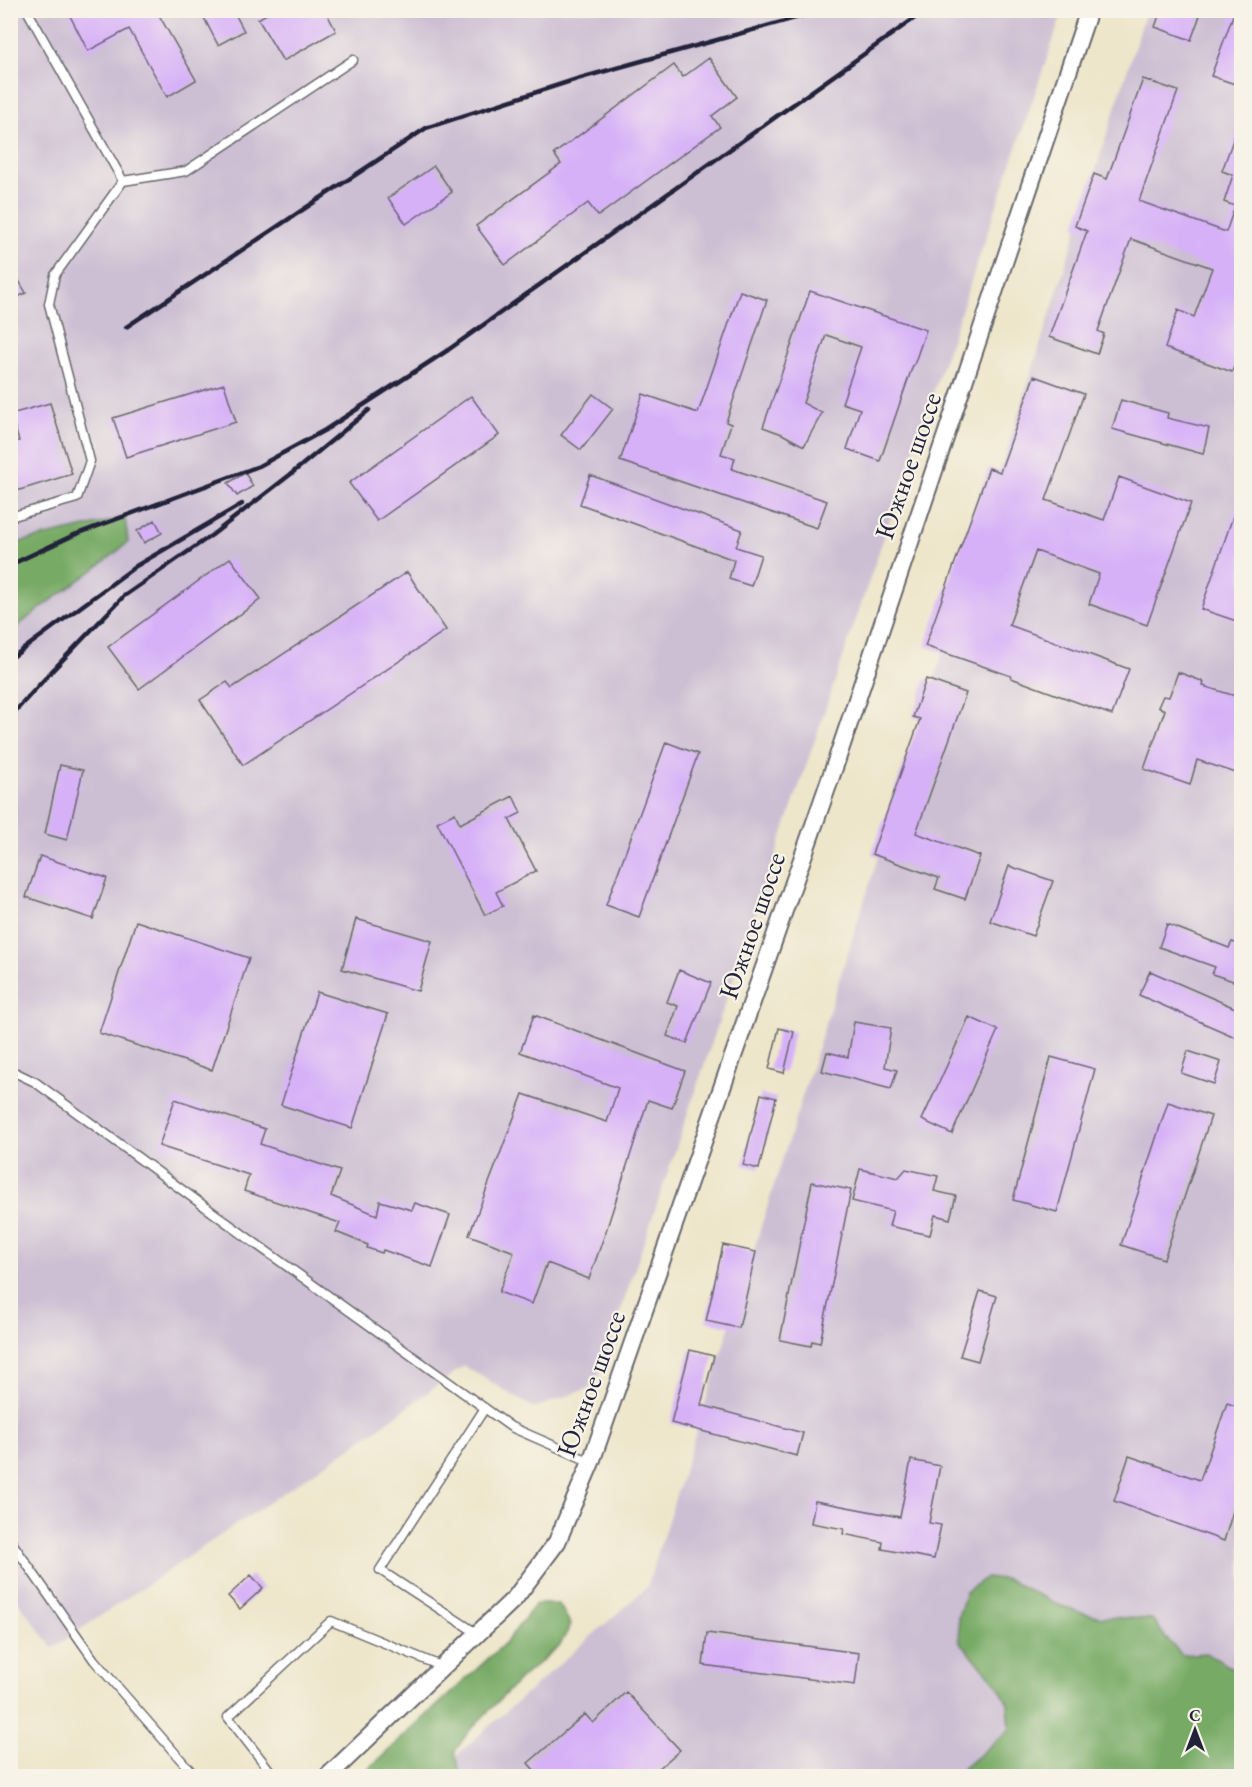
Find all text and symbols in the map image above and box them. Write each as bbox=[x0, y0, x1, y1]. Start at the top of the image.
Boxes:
street label: Южное шоссе bbox=[866, 388, 949, 544]
street label: Южное шоссе bbox=[710, 848, 793, 1004]
street label: Южное шоссе bbox=[548, 1306, 633, 1462]
north arrow bbox=[1165, 1700, 1225, 1760]
text: С bbox=[1189, 1705, 1201, 1726]

